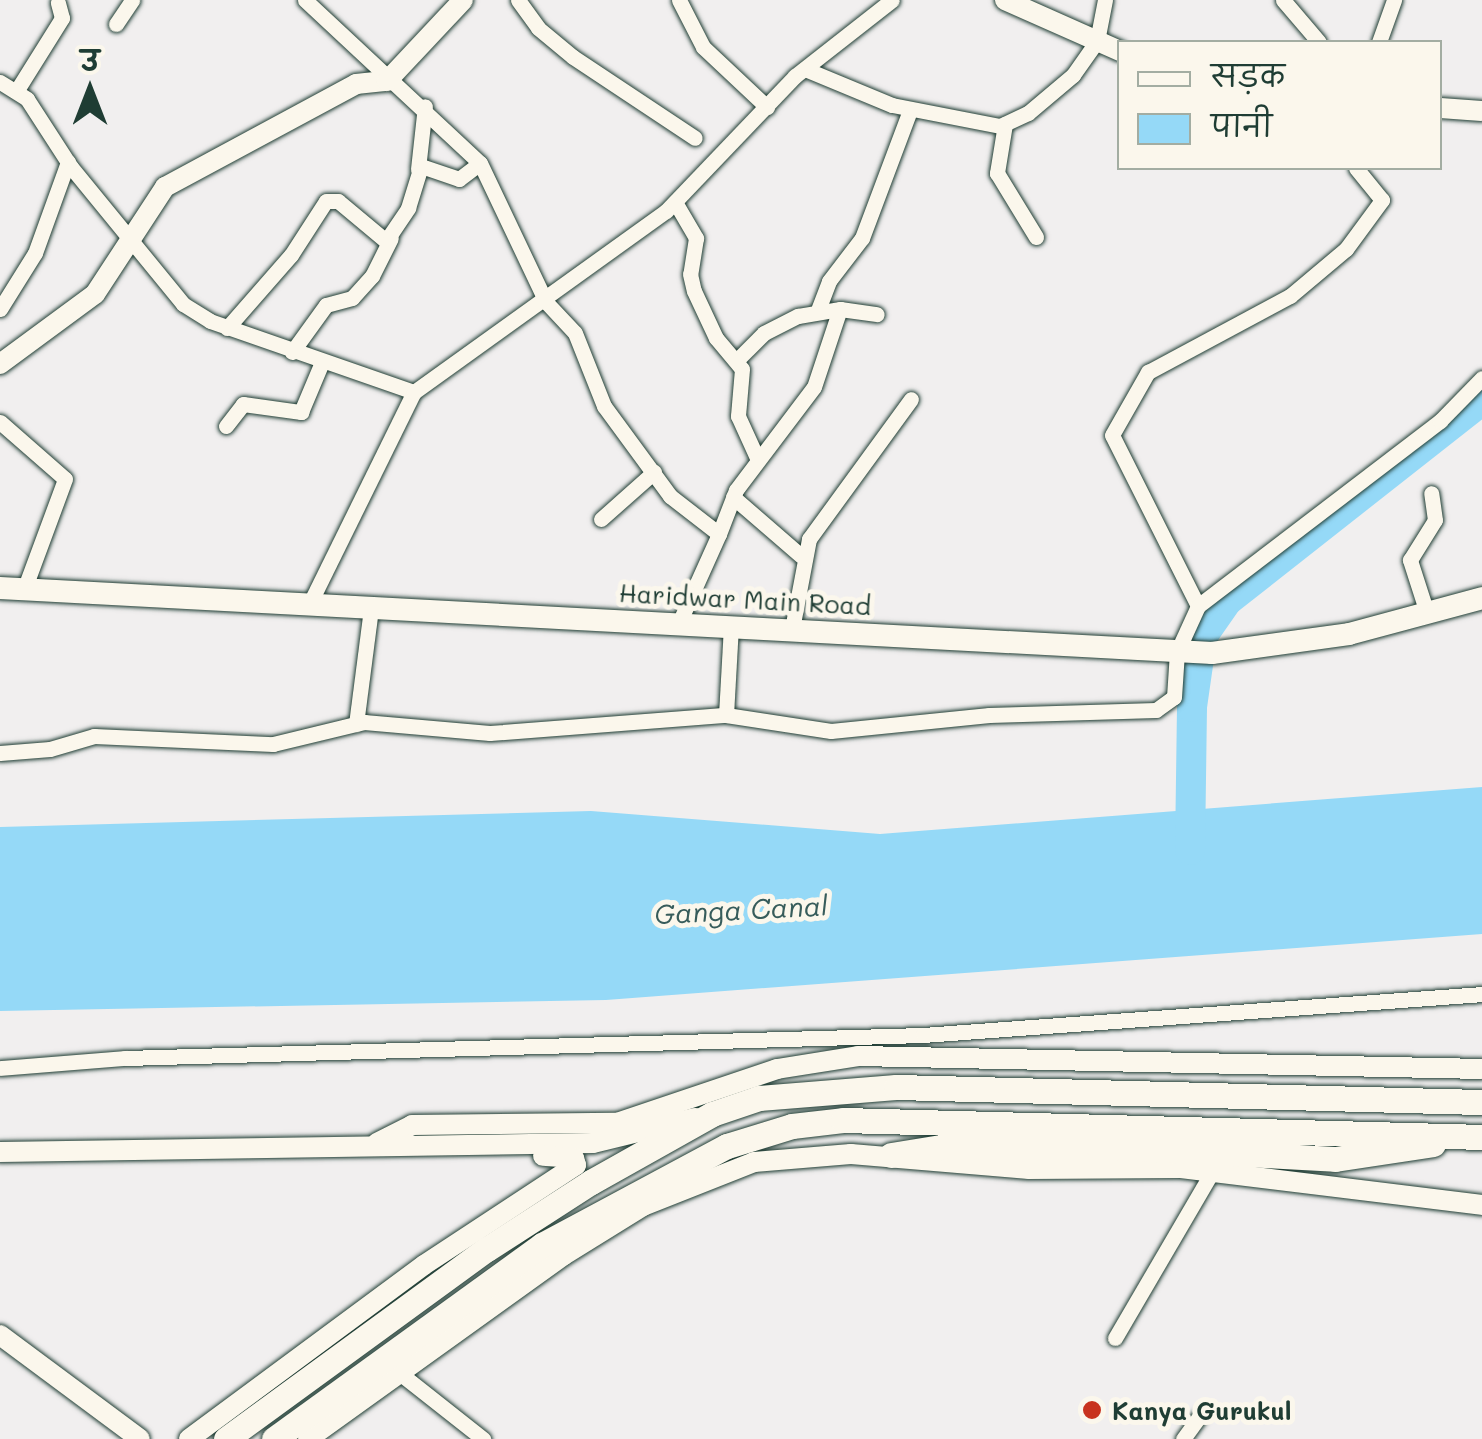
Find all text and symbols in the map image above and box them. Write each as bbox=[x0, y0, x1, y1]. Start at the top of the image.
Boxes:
north arrow bbox=[40, 40, 140, 140]
legend bbox=[1117, 40, 1442, 170]
text: उ bbox=[81, 42, 99, 78]
text: सड़क bbox=[1211, 55, 1285, 95]
text: पानी bbox=[1211, 105, 1272, 145]
street label: Haridwar Main Road bbox=[618, 577, 872, 621]
water label: Ganga Canal bbox=[653, 888, 829, 930]
place label: Kanya Gurukul bbox=[1112, 1395, 1292, 1425]
marker: Kanya Gurukul bbox=[1081, 1399, 1103, 1421]

